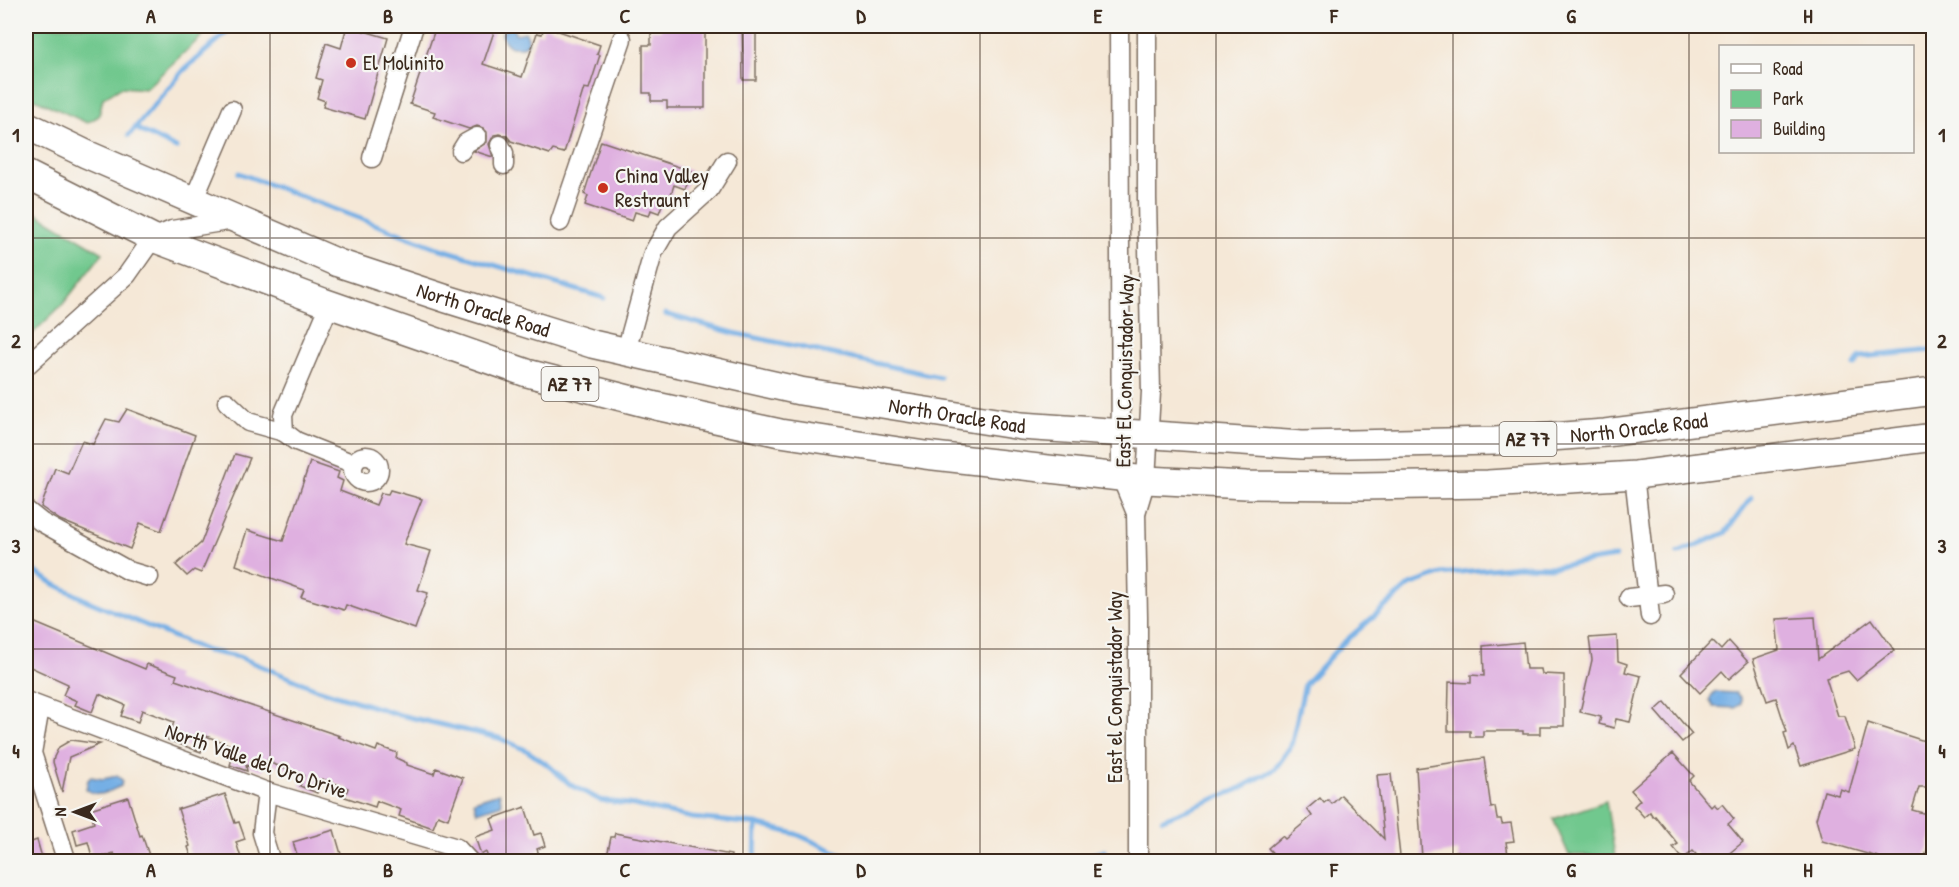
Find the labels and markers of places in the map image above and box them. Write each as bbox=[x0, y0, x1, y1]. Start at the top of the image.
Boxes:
place label: El Molinito bbox=[363, 48, 444, 77]
marker: El Molinito bbox=[344, 56, 358, 70]
place label: China Valley Restraunt bbox=[615, 161, 709, 214]
marker: China Valley Restraunt bbox=[596, 181, 610, 195]

